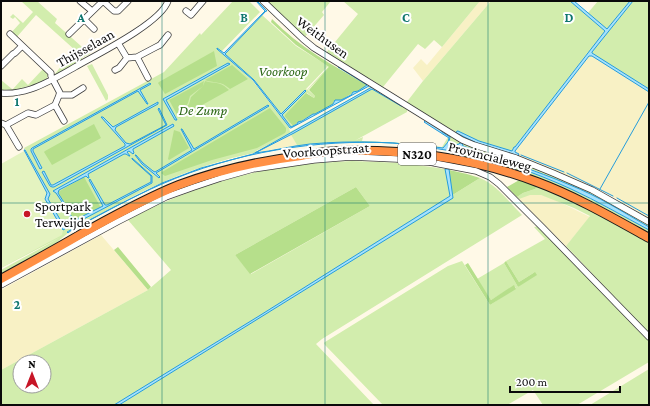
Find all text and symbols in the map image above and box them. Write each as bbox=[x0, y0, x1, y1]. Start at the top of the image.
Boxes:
text: A bbox=[76, 10, 85, 25]
text: B bbox=[240, 10, 248, 25]
text: C bbox=[402, 10, 410, 25]
text: D bbox=[565, 10, 574, 25]
street label: Weithusen bbox=[294, 13, 353, 62]
street label: Thijsselaan bbox=[53, 25, 118, 71]
park label: Voorkoop bbox=[259, 63, 308, 79]
text: 1 bbox=[15, 94, 20, 109]
park label: De Zump bbox=[179, 102, 228, 118]
street label: Provincialeweg bbox=[447, 138, 533, 174]
street label: Voorkoopstraat bbox=[282, 139, 370, 161]
road number: N320 bbox=[398, 143, 436, 165]
place label: Sportpark Terweijde bbox=[35, 198, 91, 231]
marker: Sportpark Terweijde bbox=[22, 209, 32, 219]
text: 2 bbox=[14, 297, 21, 312]
north arrow bbox=[12, 354, 52, 394]
text: N bbox=[28, 358, 36, 370]
scale bar bbox=[510, 368, 620, 394]
text: 200 m bbox=[516, 375, 548, 389]

